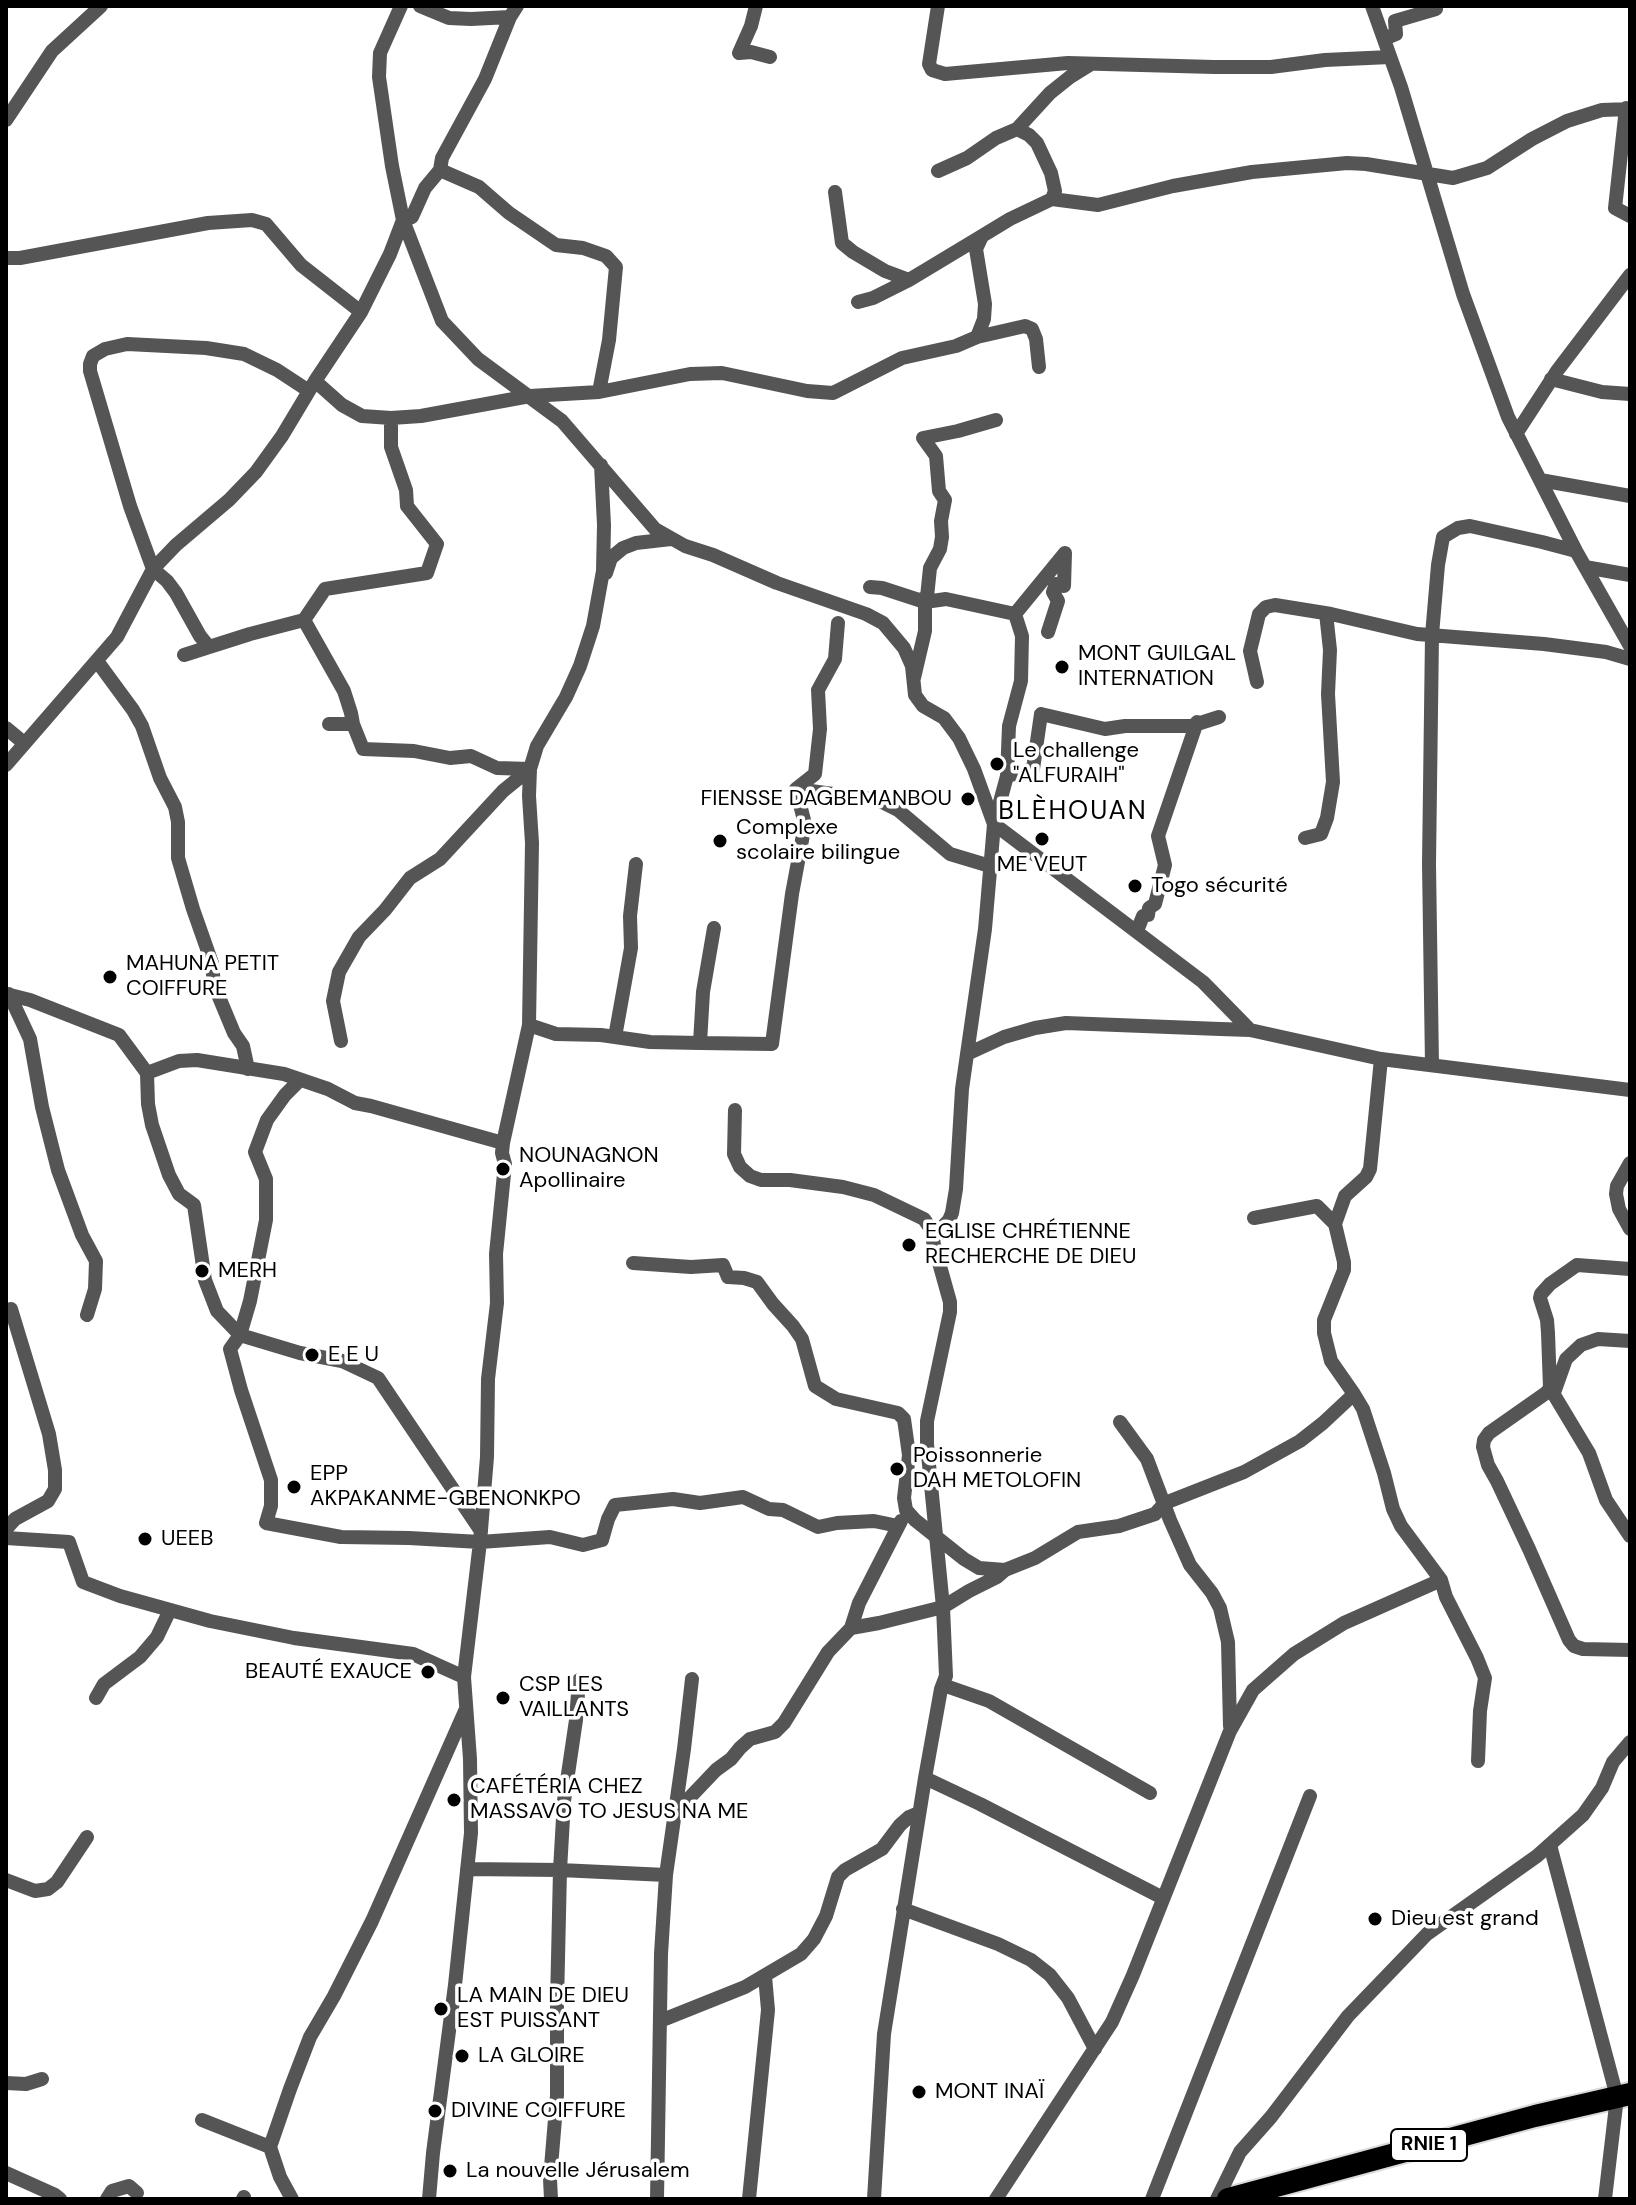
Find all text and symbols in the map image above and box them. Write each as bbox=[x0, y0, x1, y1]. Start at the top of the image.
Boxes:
place label: MONT GUILGAL INTERNATION bbox=[1078, 641, 1236, 692]
marker: MONT GUILGAL INTERNATION bbox=[1053, 658, 1071, 676]
place label: Le challenge "ALFURAIH" bbox=[1013, 738, 1139, 790]
marker: Le challenge "ALFURAIH" bbox=[988, 755, 1006, 773]
place label: FIENSSE DAGBEMANBOU bbox=[700, 786, 952, 812]
marker: FIENSSE DAGBEMANBOU bbox=[959, 790, 977, 808]
district label: BLÈHOUAN bbox=[998, 796, 1148, 828]
place label: Complexe scolaire bilingue bbox=[736, 815, 900, 866]
marker: ME VEUT bbox=[1033, 830, 1051, 848]
marker: Complexe scolaire bilingue bbox=[711, 832, 729, 850]
place label: ME VEUT bbox=[997, 852, 1087, 878]
place label: Togo sécurité bbox=[1151, 873, 1288, 899]
marker: Togo sécurité bbox=[1126, 877, 1144, 895]
place label: MAHUNA PETIT COIFFURE bbox=[126, 951, 279, 1002]
marker: MAHUNA PETIT COIFFURE bbox=[101, 968, 119, 986]
place label: NOUNAGNON Apollinaire bbox=[519, 1143, 659, 1194]
marker: NOUNAGNON Apollinaire bbox=[494, 1160, 512, 1178]
place label: EGLISE CHRÉTIENNE RECHERCHE DE DIEU bbox=[925, 1219, 1136, 1270]
marker: EGLISE CHRÉTIENNE RECHERCHE DE DIEU bbox=[900, 1236, 918, 1254]
place label: MERH bbox=[218, 1258, 277, 1284]
marker: MERH bbox=[193, 1262, 211, 1280]
place label: E E U bbox=[328, 1342, 379, 1368]
marker: E E U bbox=[303, 1346, 321, 1364]
place label: Poissonnerie DAH METOLOFIN bbox=[913, 1443, 1081, 1494]
marker: Poissonnerie DAH METOLOFIN bbox=[888, 1460, 906, 1478]
place label: EPP AKPAKANME-GBENONKPO bbox=[310, 1461, 581, 1512]
marker: EPP AKPAKANME-GBENONKPO bbox=[285, 1478, 303, 1496]
place label: UEEB bbox=[161, 1526, 214, 1552]
marker: UEEB bbox=[136, 1530, 154, 1548]
place label: BEAUTÉ EXAUCE bbox=[245, 1659, 412, 1685]
marker: BEAUTÉ EXAUCE bbox=[419, 1663, 437, 1681]
place label: CSP LES VAILLANTS bbox=[519, 1672, 629, 1724]
marker: CSP LES VAILLANTS bbox=[494, 1689, 512, 1707]
place label: CAFÉTÉRIA CHEZ MASSAVO TO JESUS NA ME bbox=[470, 1774, 748, 1826]
marker: CAFÉTÉRIA CHEZ MASSAVO TO JESUS NA ME bbox=[445, 1791, 463, 1809]
place label: Dieu est grand bbox=[1391, 1906, 1539, 1932]
marker: Dieu est grand bbox=[1366, 1910, 1384, 1928]
place label: LA MAIN DE DIEU EST PUISSANT bbox=[457, 1983, 629, 2034]
marker: LA MAIN DE DIEU EST PUISSANT bbox=[432, 2000, 450, 2018]
place label: LA GLOIRE bbox=[478, 2043, 585, 2069]
marker: LA GLOIRE bbox=[453, 2047, 471, 2065]
place label: MONT INAÏ bbox=[935, 2079, 1044, 2105]
marker: MONT INAÏ bbox=[910, 2083, 928, 2101]
place label: DIVINE COIFFURE bbox=[451, 2098, 626, 2124]
marker: DIVINE COIFFURE bbox=[426, 2102, 444, 2120]
road number: RNIE 1 bbox=[1391, 2129, 1467, 2161]
place label: La nouvelle Jérusalem bbox=[466, 2158, 690, 2184]
marker: La nouvelle Jérusalem bbox=[441, 2162, 459, 2180]

